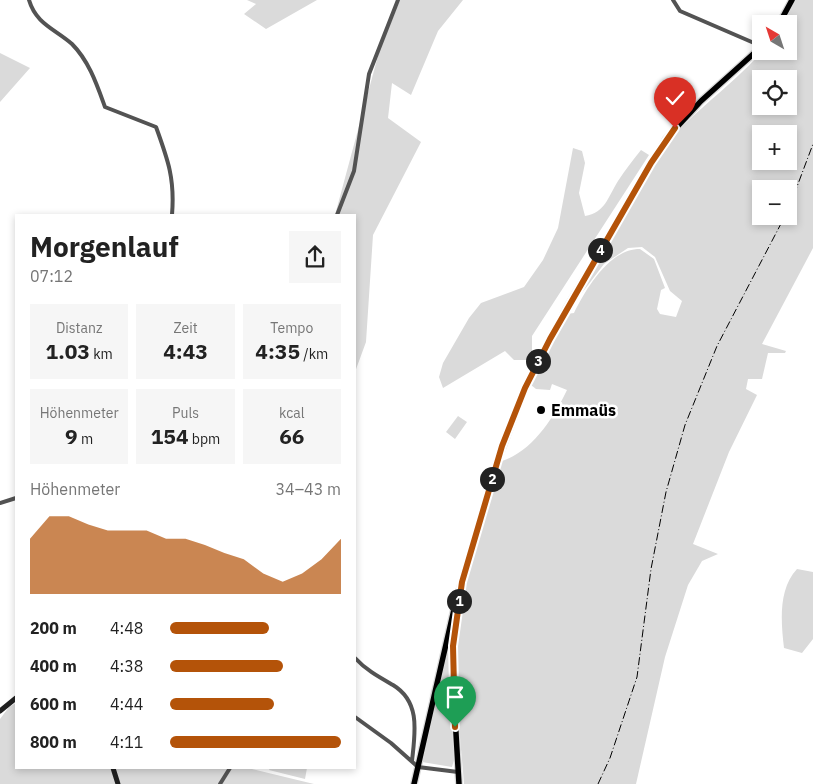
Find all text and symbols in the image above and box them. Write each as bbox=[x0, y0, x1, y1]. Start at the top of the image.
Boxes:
north arrow bbox=[752, 15, 798, 60]
map controls bbox=[752, 15, 797, 225]
button: locate bbox=[752, 70, 797, 115]
pin bbox=[654, 77, 696, 128]
icon: check bbox=[661, 84, 689, 112]
button: + bbox=[752, 125, 797, 170]
button: − bbox=[752, 180, 797, 225]
text: Morgenlauf bbox=[30, 228, 179, 265]
button: share bbox=[289, 231, 341, 283]
pin: 4 bbox=[588, 238, 612, 262]
text: 4 bbox=[596, 241, 605, 259]
text: 07:12 bbox=[30, 266, 73, 286]
text: Distanz bbox=[56, 319, 102, 337]
text: Zeit bbox=[173, 319, 198, 337]
text: Tempo bbox=[270, 319, 313, 337]
text: 1.03 bbox=[46, 337, 90, 365]
text: 4:43 bbox=[163, 337, 208, 365]
text: 4:35 bbox=[255, 337, 300, 365]
text: km bbox=[90, 345, 113, 363]
text: /km bbox=[300, 345, 328, 363]
pin: 3 bbox=[526, 348, 550, 374]
text: 3 bbox=[534, 352, 543, 370]
place label: Emmaüs bbox=[551, 400, 616, 420]
text: Höhenmeter bbox=[40, 404, 119, 422]
text: Puls bbox=[172, 404, 199, 422]
text: kcal bbox=[279, 404, 305, 422]
marker: Emmaüs bbox=[535, 404, 547, 416]
text: 9 bbox=[65, 422, 78, 450]
text: 154 bbox=[151, 422, 189, 450]
text: 66 bbox=[279, 422, 304, 450]
text: m bbox=[78, 430, 93, 448]
text: bpm bbox=[189, 430, 220, 448]
pin: 2 bbox=[480, 466, 504, 492]
text: 2 bbox=[488, 470, 497, 488]
text: Höhenmeter bbox=[30, 479, 120, 499]
text: 34–43 m bbox=[275, 479, 341, 499]
pin: 1 bbox=[446, 588, 472, 614]
text: 1 bbox=[455, 592, 464, 610]
text: 200 m bbox=[30, 618, 77, 638]
text: 4:48 bbox=[110, 618, 143, 638]
text: 400 m bbox=[30, 656, 77, 676]
text: 4:38 bbox=[110, 656, 143, 676]
pin bbox=[434, 676, 476, 727]
icon: arrive bbox=[441, 683, 469, 711]
text: 600 m bbox=[30, 694, 77, 714]
text: 4:44 bbox=[110, 694, 143, 714]
text: 800 m bbox=[30, 732, 77, 752]
text: 4:11 bbox=[110, 732, 143, 752]

